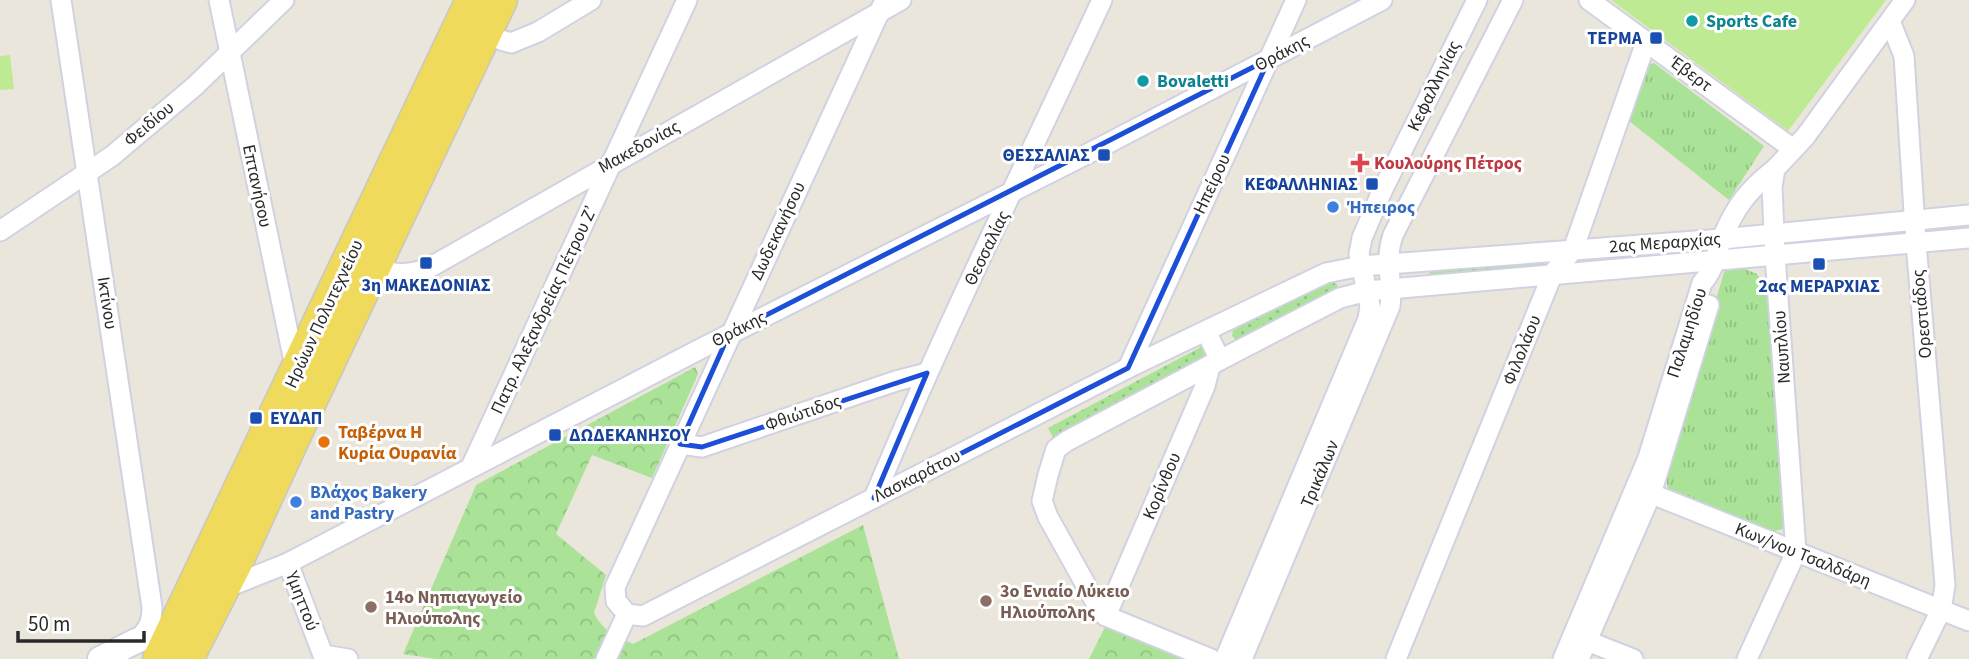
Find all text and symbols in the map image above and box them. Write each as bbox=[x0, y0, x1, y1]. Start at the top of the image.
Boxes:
place label: Sports Cafe bbox=[1706, 9, 1797, 34]
marker: Sports Cafe bbox=[1684, 13, 1700, 29]
place label: ΤΕΡΜΑ bbox=[1587, 26, 1643, 51]
street label: Θράκης bbox=[1250, 28, 1314, 78]
marker: ΤΕΡΜΑ bbox=[1648, 30, 1664, 46]
street label: Κεφαλληνίας bbox=[1401, 36, 1467, 136]
street label: Έβερτ bbox=[1664, 49, 1717, 98]
place label: Bovaletti bbox=[1157, 69, 1229, 94]
marker: Bovaletti bbox=[1135, 73, 1151, 89]
street label: Φειδίου bbox=[119, 96, 179, 152]
street label: Μακεδονίας bbox=[594, 114, 685, 180]
street label: Επτανήσου bbox=[236, 142, 278, 230]
place label: ΘΕΣΣΑΛΙΑΣ bbox=[1003, 143, 1090, 168]
marker: ΘΕΣΣΑΛΙΑΣ bbox=[1096, 147, 1112, 163]
street label: Ηπείρου bbox=[1187, 150, 1237, 218]
place label: Κουλούρης Πέτρος bbox=[1374, 151, 1522, 176]
marker: Κουλούρης Πέτρος bbox=[1352, 155, 1368, 171]
place label: ΚΕΦΑΛΛΗΝΙΑΣ bbox=[1244, 172, 1358, 197]
marker: ΚΕΦΑΛΛΗΝΙΑΣ bbox=[1364, 176, 1380, 192]
street label: Δωδεκανήσου bbox=[744, 178, 812, 284]
place label: Ήπειρος bbox=[1346, 195, 1415, 220]
marker: Ήπειρος bbox=[1325, 199, 1341, 215]
street label: Πατρ. Αλεξανδρείας Πέτρου Ζ’ bbox=[485, 202, 603, 418]
street label: Θεσσαλίας bbox=[958, 206, 1016, 290]
street label: 2ας Μεραρχίας bbox=[1608, 227, 1722, 259]
street label: Ηρώων Πολυτεχνείου bbox=[279, 236, 369, 392]
marker: 3η ΜΑΚΕΔΟΝΙΑΣ bbox=[418, 255, 434, 271]
marker: 2ας ΜΕΡΑΡΧΙΑΣ bbox=[1811, 256, 1827, 272]
street label: Ορεστιάδος bbox=[1906, 268, 1938, 359]
place label: 3η ΜΑΚΕΔΟΝΙΑΣ bbox=[361, 273, 491, 298]
place label: 2ας ΜΕΡΑΡΧΙΑΣ bbox=[1758, 274, 1880, 299]
street label: Ικτίνου bbox=[91, 275, 123, 331]
street label: Παλαμηδίου bbox=[1661, 285, 1713, 381]
street label: Θράκης bbox=[707, 305, 771, 353]
street label: Ναυπλίου bbox=[1767, 310, 1797, 384]
street label: Φιλολάου bbox=[1497, 311, 1547, 389]
street label: Φθιώτιδος bbox=[762, 388, 845, 438]
place label: ΕΥΔΑΠ bbox=[270, 406, 322, 431]
marker: ΕΥΔΑΠ bbox=[248, 410, 264, 426]
place label: Ταβέρνα Η Κυρία Ουρανία bbox=[338, 420, 457, 466]
place label: ΔΩΔΕΚΑΝΗΣΟΥ bbox=[569, 423, 691, 448]
marker: ΔΩΔΕΚΑΝΗΣΟΥ bbox=[547, 427, 563, 443]
marker: Ταβέρνα Η Κυρία Ουρανία bbox=[316, 434, 332, 450]
street label: Τρικάλων bbox=[1295, 436, 1346, 512]
street label: Λασκαράτου bbox=[869, 443, 965, 509]
street label: Κορίνθου bbox=[1137, 448, 1187, 524]
place label: Βλάχος Bakery and Pastry bbox=[310, 480, 428, 526]
marker: Βλάχος Bakery and Pastry bbox=[288, 494, 304, 510]
street label: Κων/νου Τσαλδάρη bbox=[1731, 516, 1875, 594]
street label: Υμηττού bbox=[279, 566, 325, 635]
place label: 3ο Ενιαίο Λύκειο Ηλιούπολης bbox=[1000, 579, 1130, 625]
place label: 14ο Νηπιαγωγείο Ηλιούπολης bbox=[385, 585, 522, 631]
marker: 3ο Ενιαίο Λύκειο Ηλιούπολης bbox=[978, 593, 994, 609]
marker: 14ο Νηπιαγωγείο Ηλιούπολης bbox=[363, 599, 379, 615]
scale bar bbox=[18, 600, 144, 644]
text: 50 m bbox=[28, 609, 70, 639]

